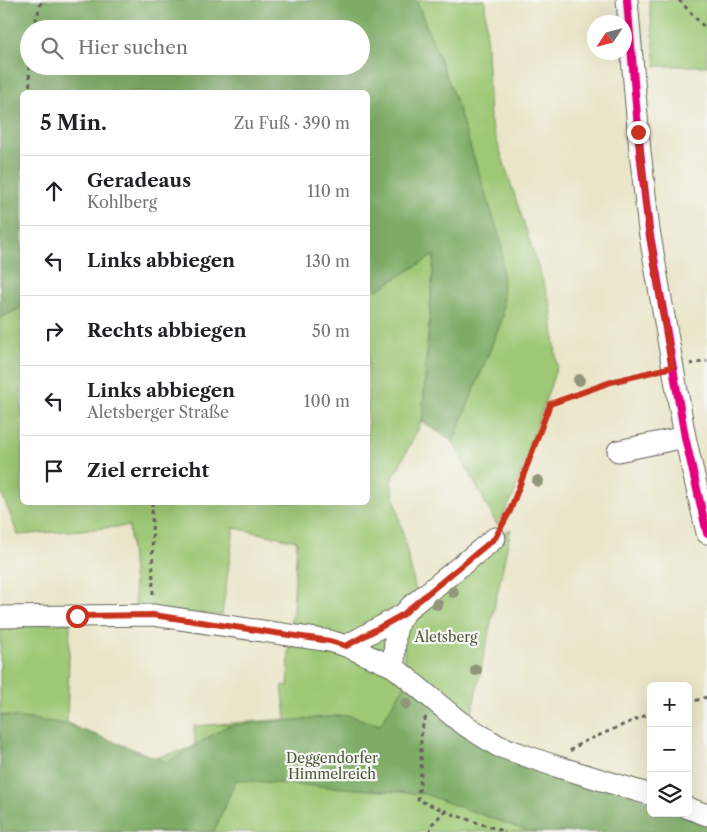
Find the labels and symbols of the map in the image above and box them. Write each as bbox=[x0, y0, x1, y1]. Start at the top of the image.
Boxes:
north arrow bbox=[587, 15, 632, 60]
route end bbox=[627, 121, 650, 144]
route start bbox=[66, 605, 89, 628]
park label: Aletsberg bbox=[414, 628, 478, 646]
park label: Deggendorfer Himmelreich bbox=[286, 749, 378, 783]

